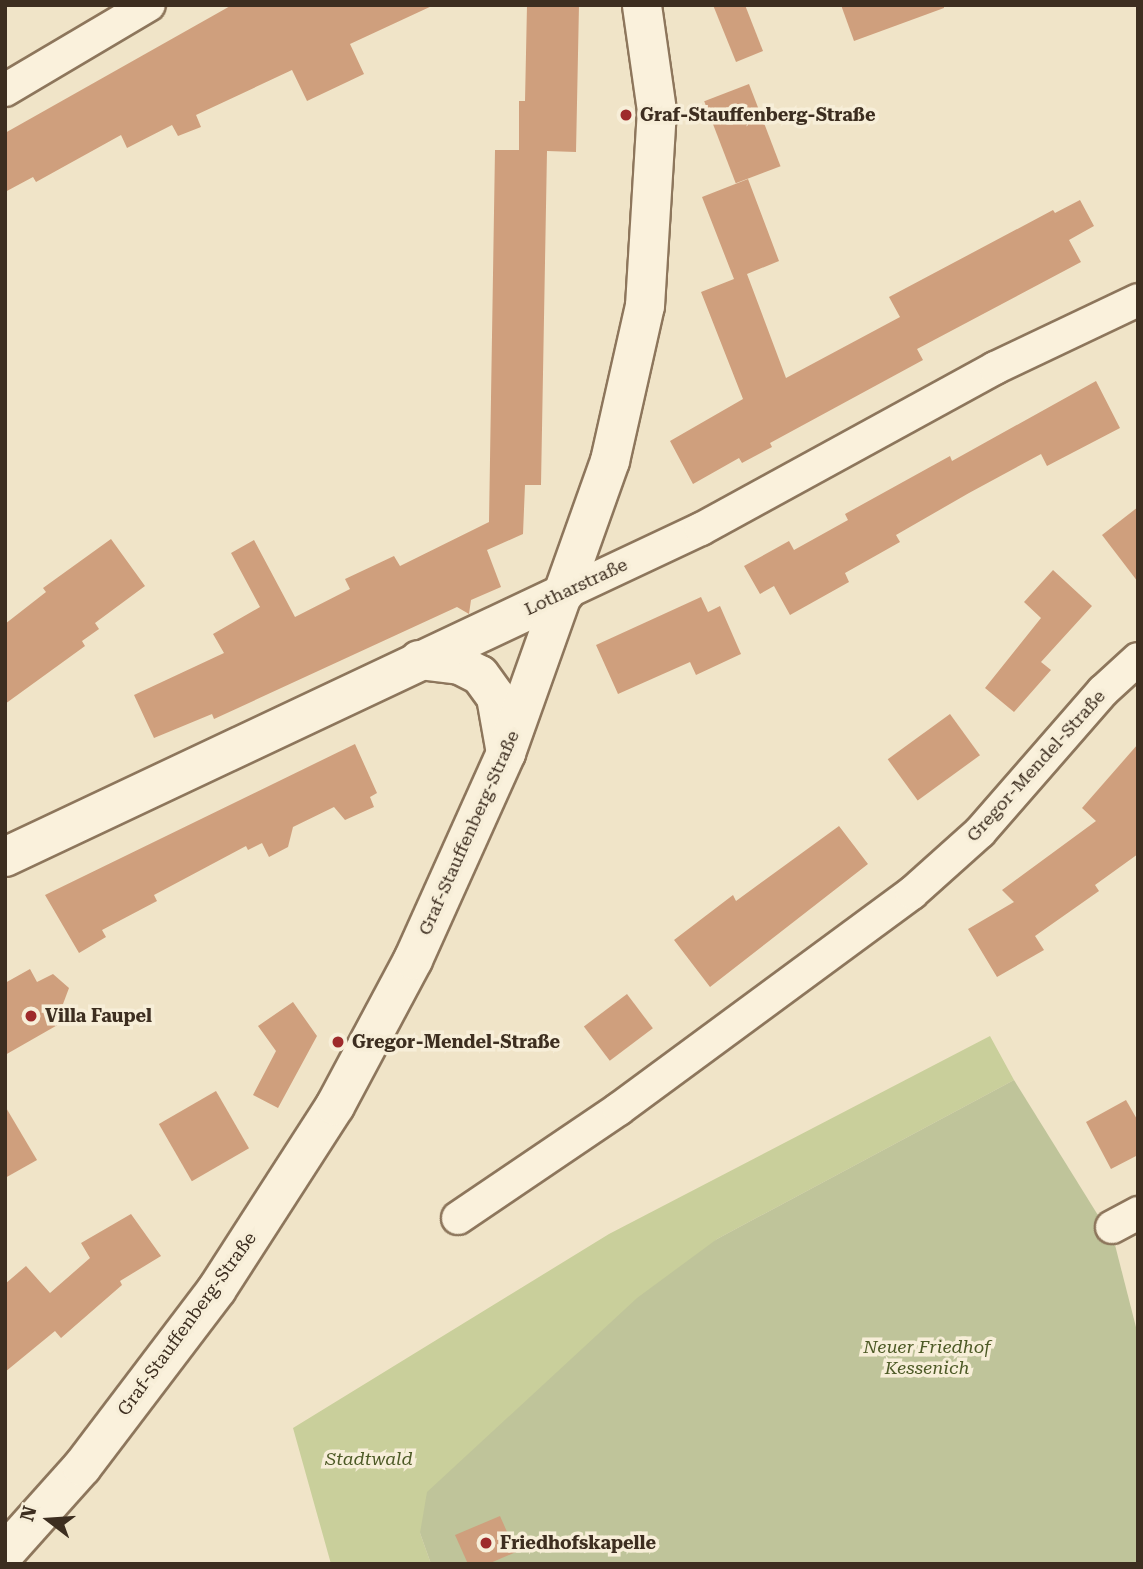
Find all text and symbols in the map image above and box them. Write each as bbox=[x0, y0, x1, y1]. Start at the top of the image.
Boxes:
place label: Graf-Stauffenberg-Straße bbox=[640, 104, 875, 126]
marker: Graf-Stauffenberg-Straße bbox=[618, 107, 634, 123]
street label: Lotharstraße bbox=[521, 554, 631, 620]
street label: Gregor-Mendel-Straße bbox=[962, 686, 1110, 846]
street label: Graf-Stauffenberg-Straße bbox=[414, 727, 524, 939]
place label: Villa Faupel bbox=[45, 1005, 152, 1027]
marker: Villa Faupel bbox=[23, 1008, 39, 1024]
place label: Gregor-Mendel-Straße bbox=[352, 1031, 560, 1053]
marker: Gregor-Mendel-Straße bbox=[330, 1034, 346, 1050]
street label: Graf-Stauffenberg-Straße bbox=[113, 1228, 261, 1420]
park label: Neuer Friedhof Kessenich bbox=[863, 1337, 991, 1380]
park label: Stadtwald bbox=[325, 1448, 413, 1470]
north arrow bbox=[14, 1485, 84, 1555]
text: N bbox=[15, 1503, 42, 1524]
place label: Friedhofskapelle bbox=[500, 1532, 656, 1554]
marker: Friedhofskapelle bbox=[478, 1535, 494, 1551]

